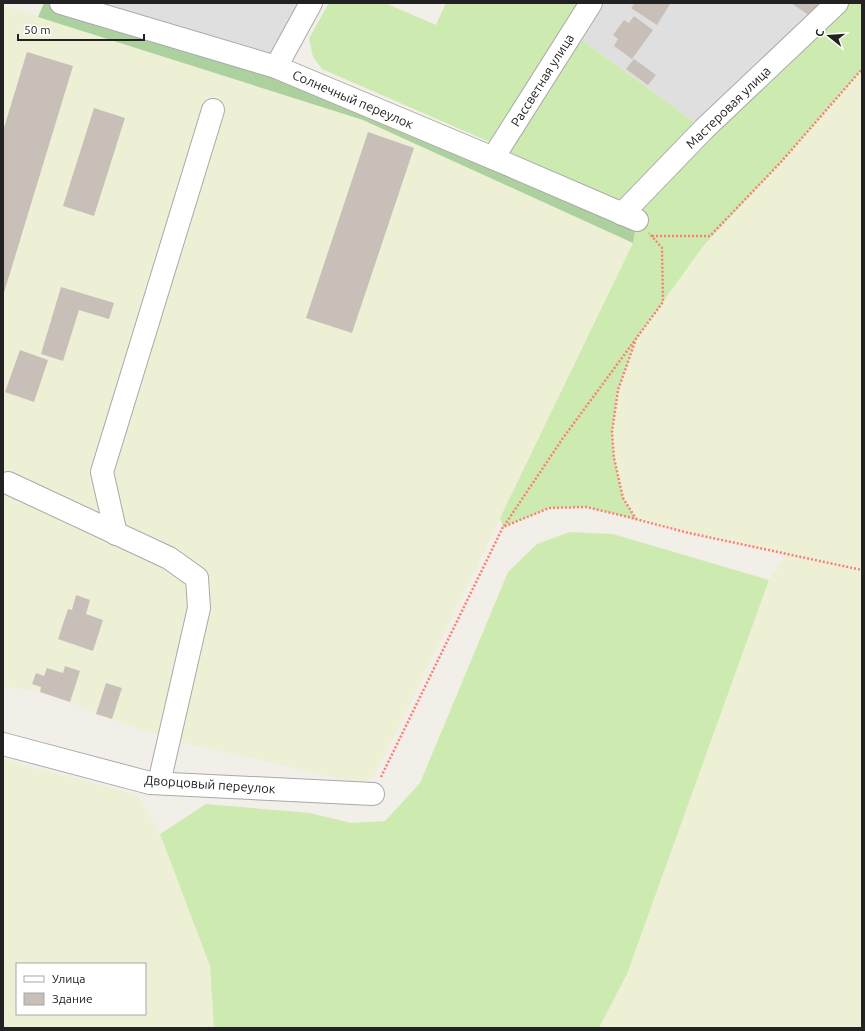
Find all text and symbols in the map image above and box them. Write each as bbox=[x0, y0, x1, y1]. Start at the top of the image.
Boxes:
scale bar bbox=[18, 16, 144, 42]
north arrow bbox=[809, 16, 849, 56]
text: 50 m bbox=[24, 23, 51, 36]
text: С bbox=[813, 28, 826, 38]
street label: Рассветная улица bbox=[508, 31, 576, 129]
street label: Мастеровая улица bbox=[683, 63, 773, 151]
street label: Солнечный переулок bbox=[290, 67, 416, 131]
street label: Дворцовый переулок bbox=[144, 772, 276, 796]
legend bbox=[16, 963, 146, 1015]
text: Улица bbox=[52, 972, 85, 985]
text: Здание bbox=[52, 992, 93, 1005]

